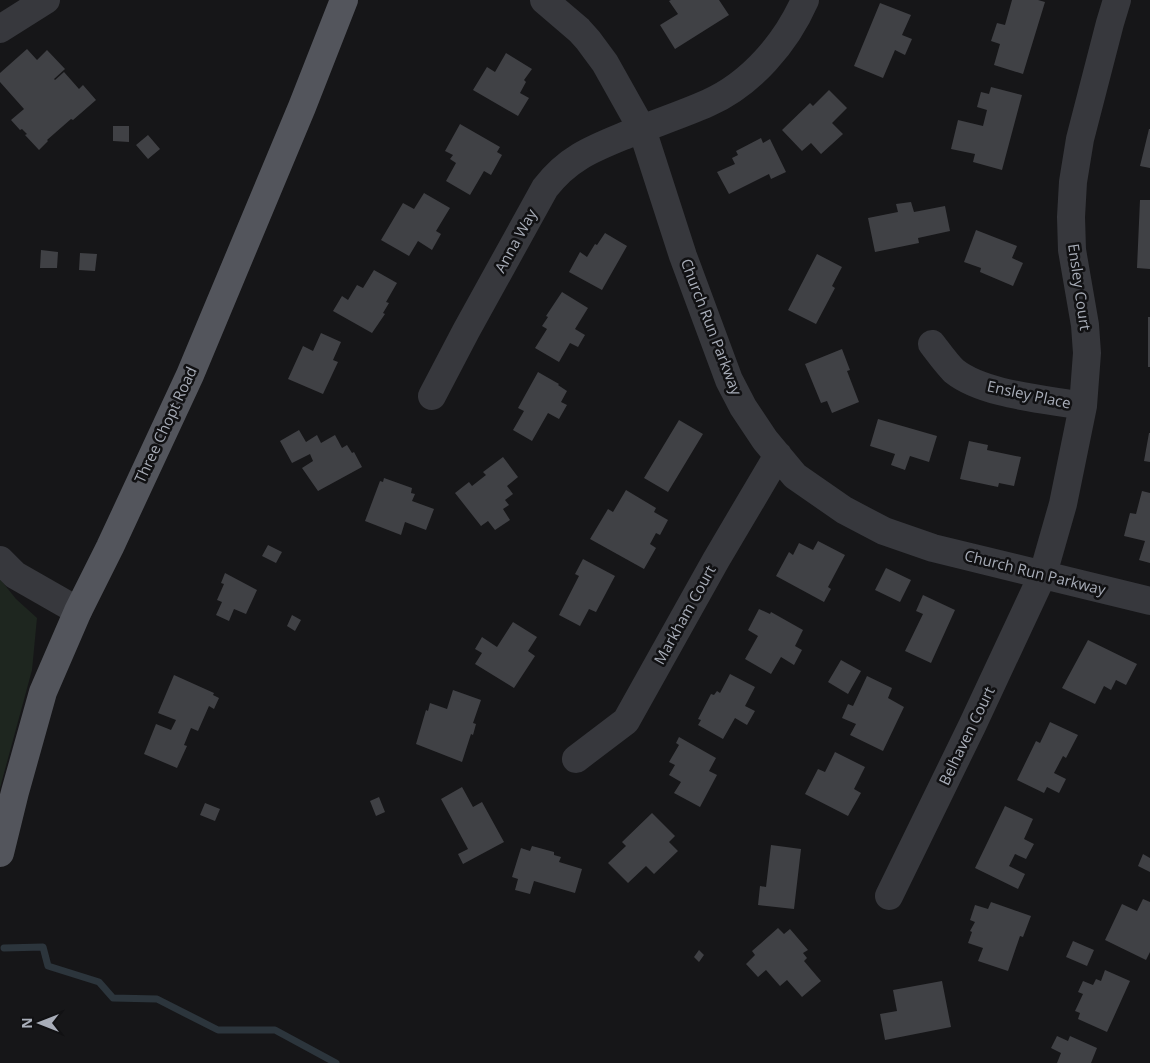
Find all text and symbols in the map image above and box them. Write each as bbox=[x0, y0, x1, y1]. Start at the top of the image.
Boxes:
street label: Anna Way bbox=[489, 205, 541, 276]
street label: Ensley Court bbox=[1064, 242, 1096, 332]
street label: Church Run Parkway bbox=[677, 256, 747, 398]
street label: Three Chopt Road bbox=[129, 363, 201, 486]
street label: Ensley Place bbox=[986, 375, 1073, 413]
street label: Church Run Parkway bbox=[963, 545, 1108, 599]
street label: Markham Court bbox=[649, 561, 720, 668]
street label: Belhaven Court bbox=[934, 683, 999, 788]
north arrow bbox=[15, 998, 65, 1048]
text: N bbox=[17, 1017, 36, 1029]

